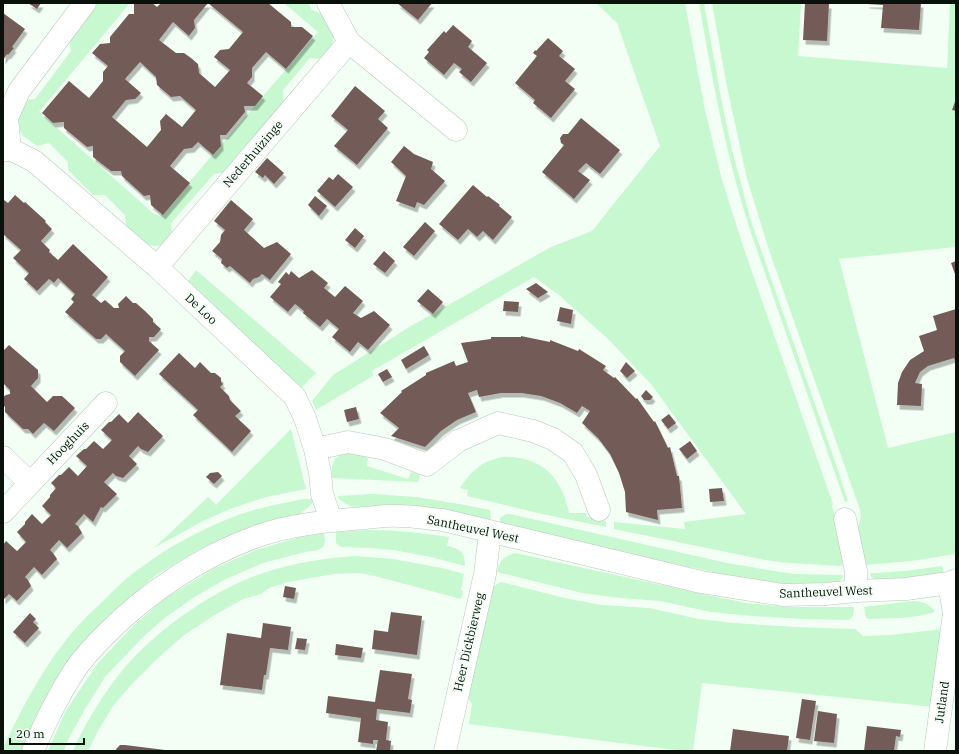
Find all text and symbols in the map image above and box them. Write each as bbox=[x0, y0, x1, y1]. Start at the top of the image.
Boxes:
street label: Nederhuizinge bbox=[219, 117, 286, 190]
street label: De Loo bbox=[182, 290, 221, 327]
street label: Hooghuis bbox=[43, 418, 92, 467]
street label: Santheuvel West bbox=[426, 511, 520, 546]
street label: Santheuvel West bbox=[779, 582, 873, 601]
street label: Heer Dickbierweg bbox=[450, 590, 487, 693]
street label: Jutland bbox=[931, 680, 952, 724]
scale bar bbox=[10, 720, 84, 746]
text: 20 m bbox=[16, 726, 45, 741]

